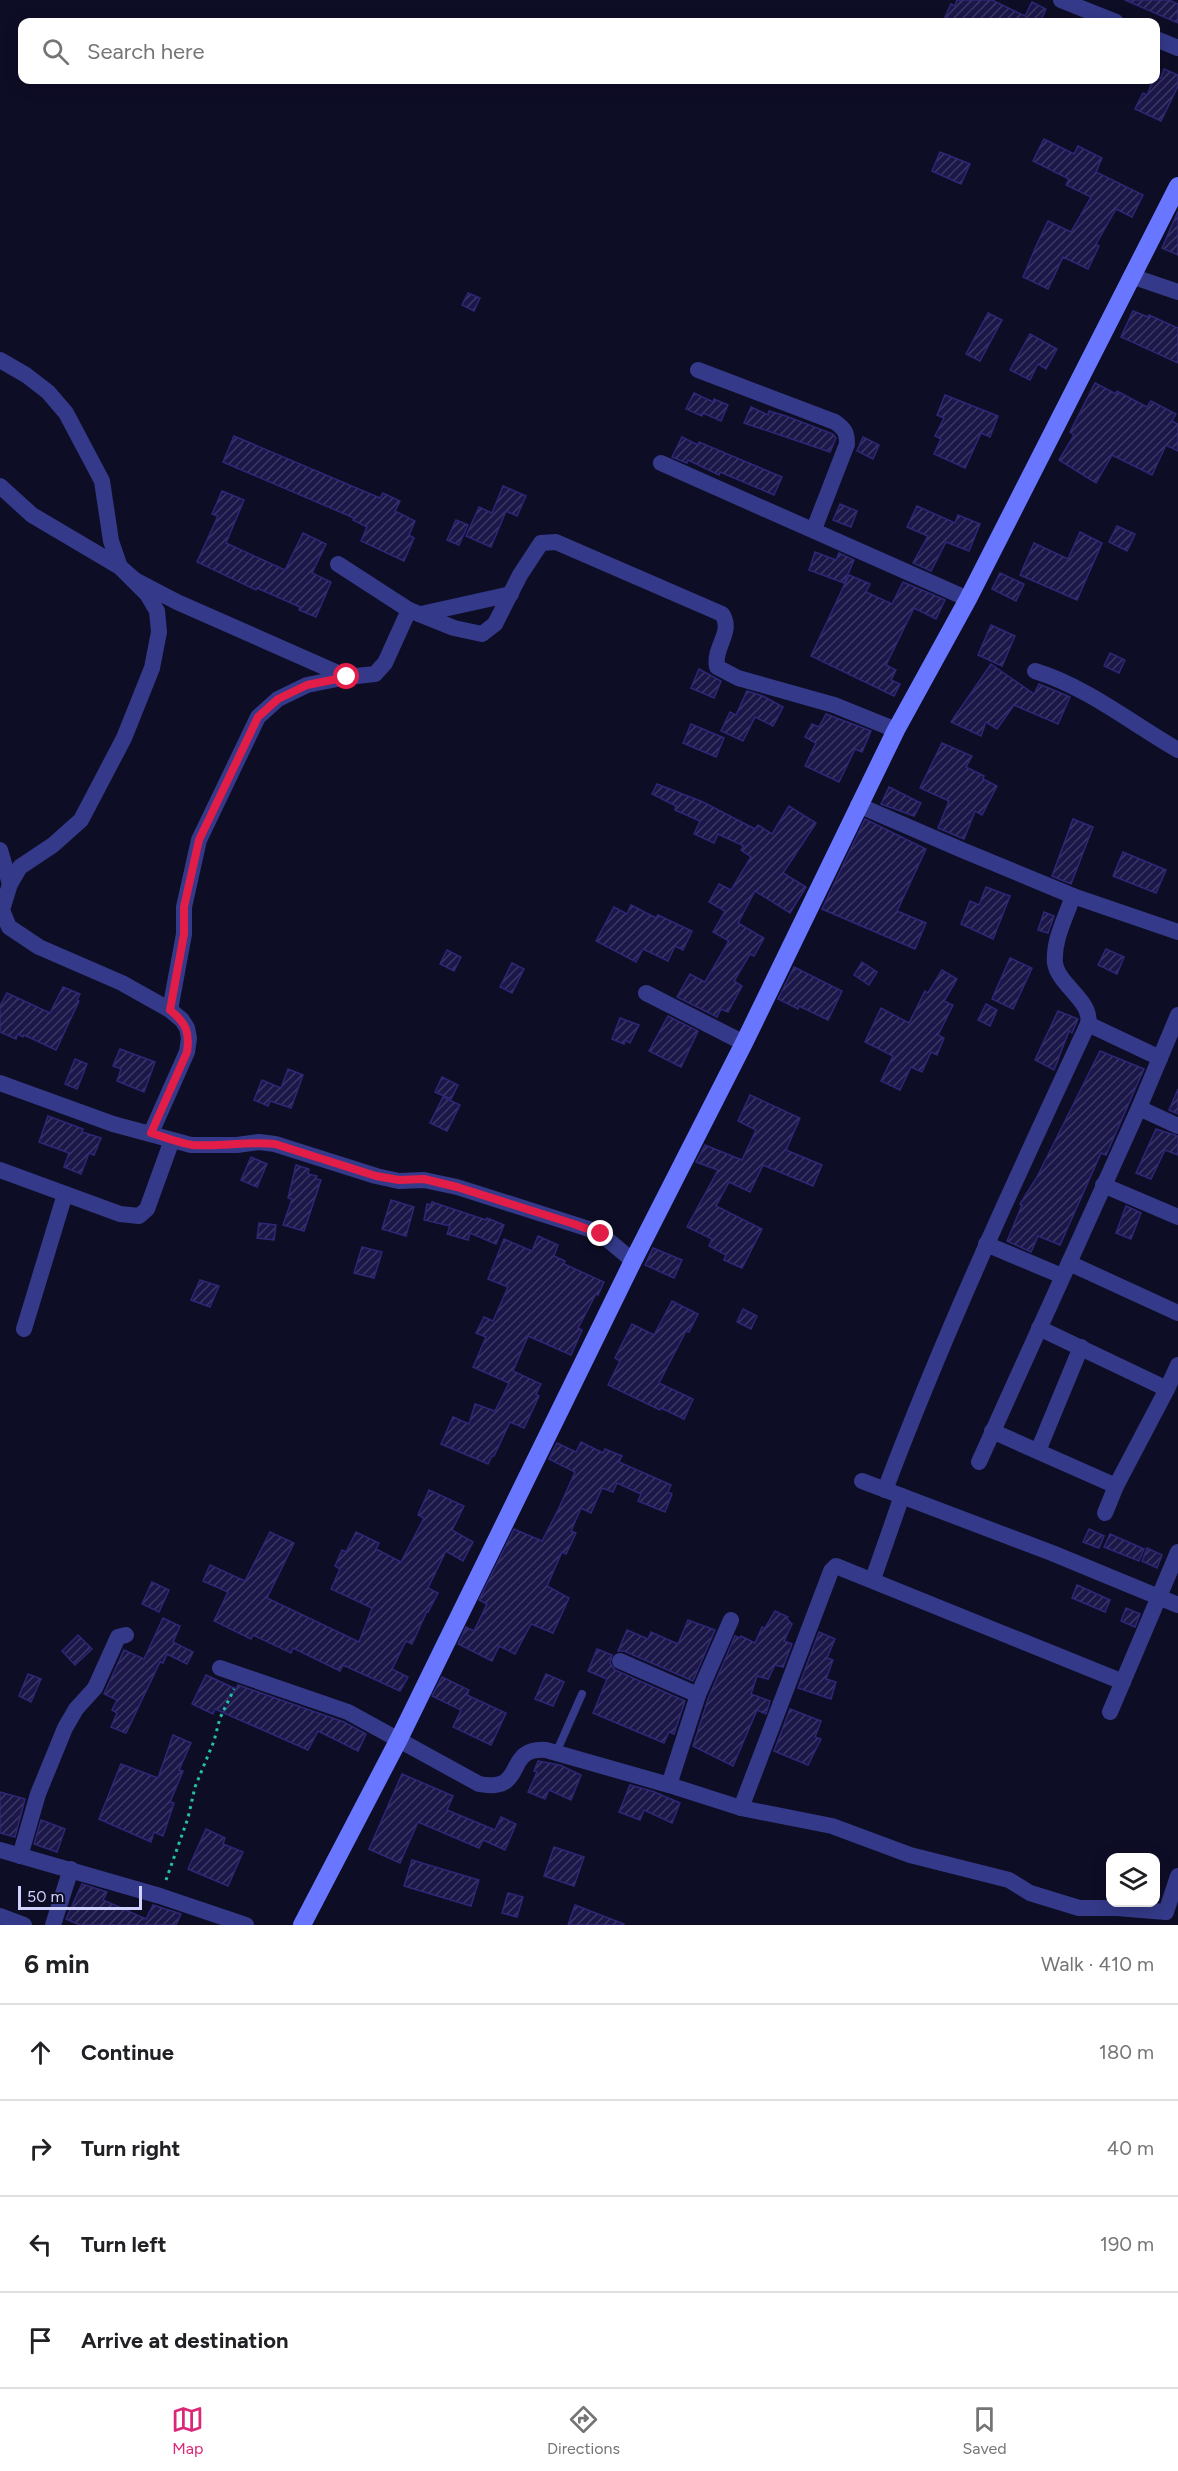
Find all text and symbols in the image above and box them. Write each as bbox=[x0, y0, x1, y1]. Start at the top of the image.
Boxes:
search box bbox=[18, 18, 1160, 84]
icon: search bbox=[39, 35, 72, 68]
text: Search here bbox=[87, 38, 205, 65]
route start bbox=[333, 663, 359, 689]
route end bbox=[587, 1220, 613, 1246]
map controls bbox=[1106, 1853, 1160, 1907]
button: layers bbox=[1106, 1853, 1160, 1907]
scale bar bbox=[18, 1883, 142, 1910]
text: 50 m bbox=[27, 1887, 64, 1906]
text: 6 min bbox=[24, 1948, 90, 1980]
text: Walk · 410 m bbox=[1041, 1952, 1154, 1976]
icon: ahead bbox=[24, 2036, 57, 2069]
text: Continue bbox=[81, 2039, 174, 2066]
text: 180 m bbox=[1099, 2040, 1154, 2064]
icon: right bbox=[24, 2132, 57, 2165]
text: Turn right bbox=[81, 2135, 180, 2162]
text: 40 m bbox=[1107, 2136, 1154, 2160]
icon: left bbox=[24, 2228, 57, 2261]
text: Turn left bbox=[81, 2231, 167, 2258]
text: 190 m bbox=[1100, 2232, 1154, 2256]
icon: arrive bbox=[24, 2324, 57, 2357]
text: Arrive at destination bbox=[81, 2327, 289, 2354]
tab: Map bbox=[171, 2403, 204, 2458]
tab: Directions bbox=[547, 2403, 620, 2458]
tab: Saved bbox=[963, 2403, 1007, 2458]

